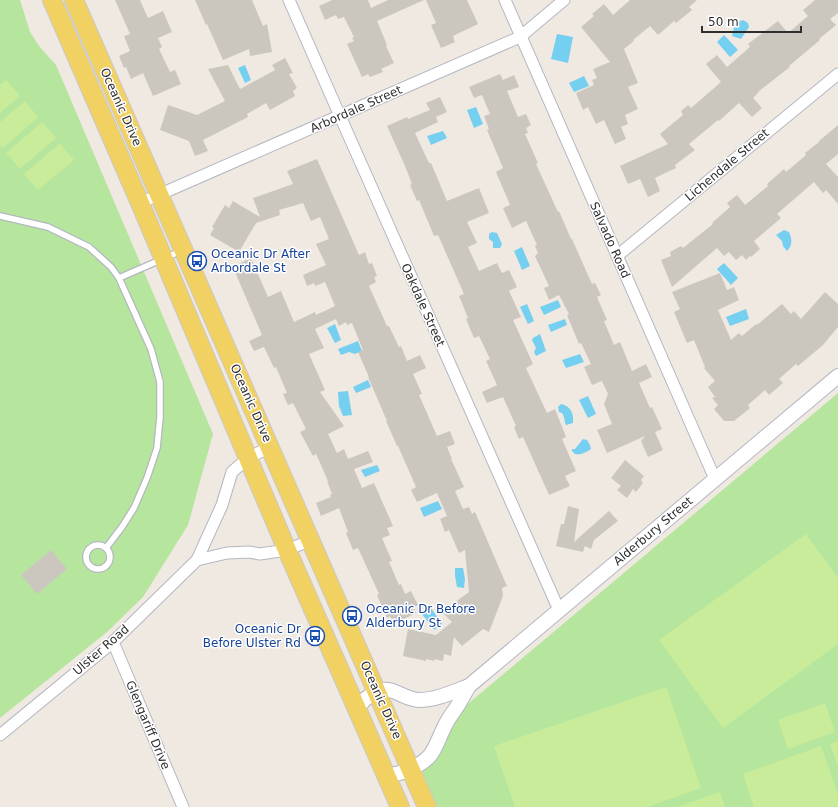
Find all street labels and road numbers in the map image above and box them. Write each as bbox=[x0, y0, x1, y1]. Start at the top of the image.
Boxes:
street label: Oceanic Drive bbox=[97, 66, 145, 148]
street label: Arbordale Street bbox=[308, 82, 404, 135]
street label: Lichendale Street bbox=[682, 126, 772, 204]
street label: Salvado Road bbox=[587, 200, 633, 280]
street label: Oakdale Street bbox=[398, 261, 448, 349]
street label: Oceanic Drive bbox=[227, 362, 275, 444]
street label: Alderbury Street bbox=[611, 494, 696, 568]
street label: Ulster Road bbox=[70, 622, 132, 678]
street label: Oceanic Drive bbox=[357, 659, 405, 741]
street label: Glengariff Drive bbox=[123, 679, 173, 771]

